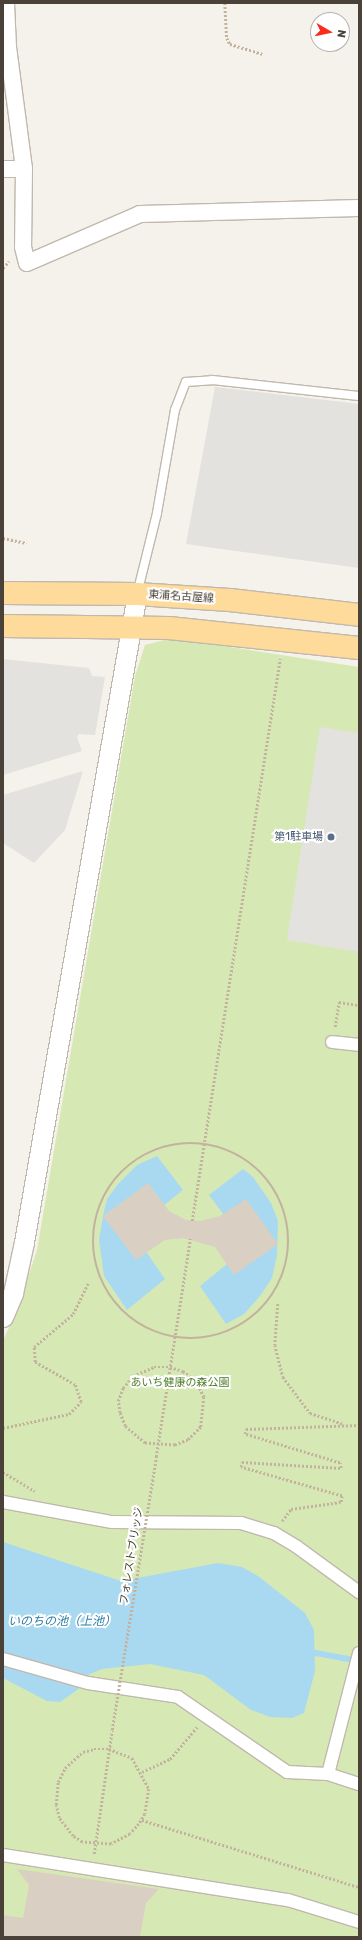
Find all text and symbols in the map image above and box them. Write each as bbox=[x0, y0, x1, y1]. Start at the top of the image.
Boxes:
north arrow bbox=[310, 12, 350, 52]
text: N bbox=[334, 29, 348, 39]
street label: 東浦名古屋線 bbox=[148, 588, 214, 606]
place label: 第1駐車場 bbox=[274, 830, 323, 844]
marker: 第1駐車場 bbox=[326, 832, 336, 842]
park label: あいち健康の森公園 bbox=[131, 1376, 229, 1390]
street label: フォレストブリッジ bbox=[118, 1506, 146, 1606]
water label: いのちの池（上池） bbox=[8, 1615, 116, 1629]

